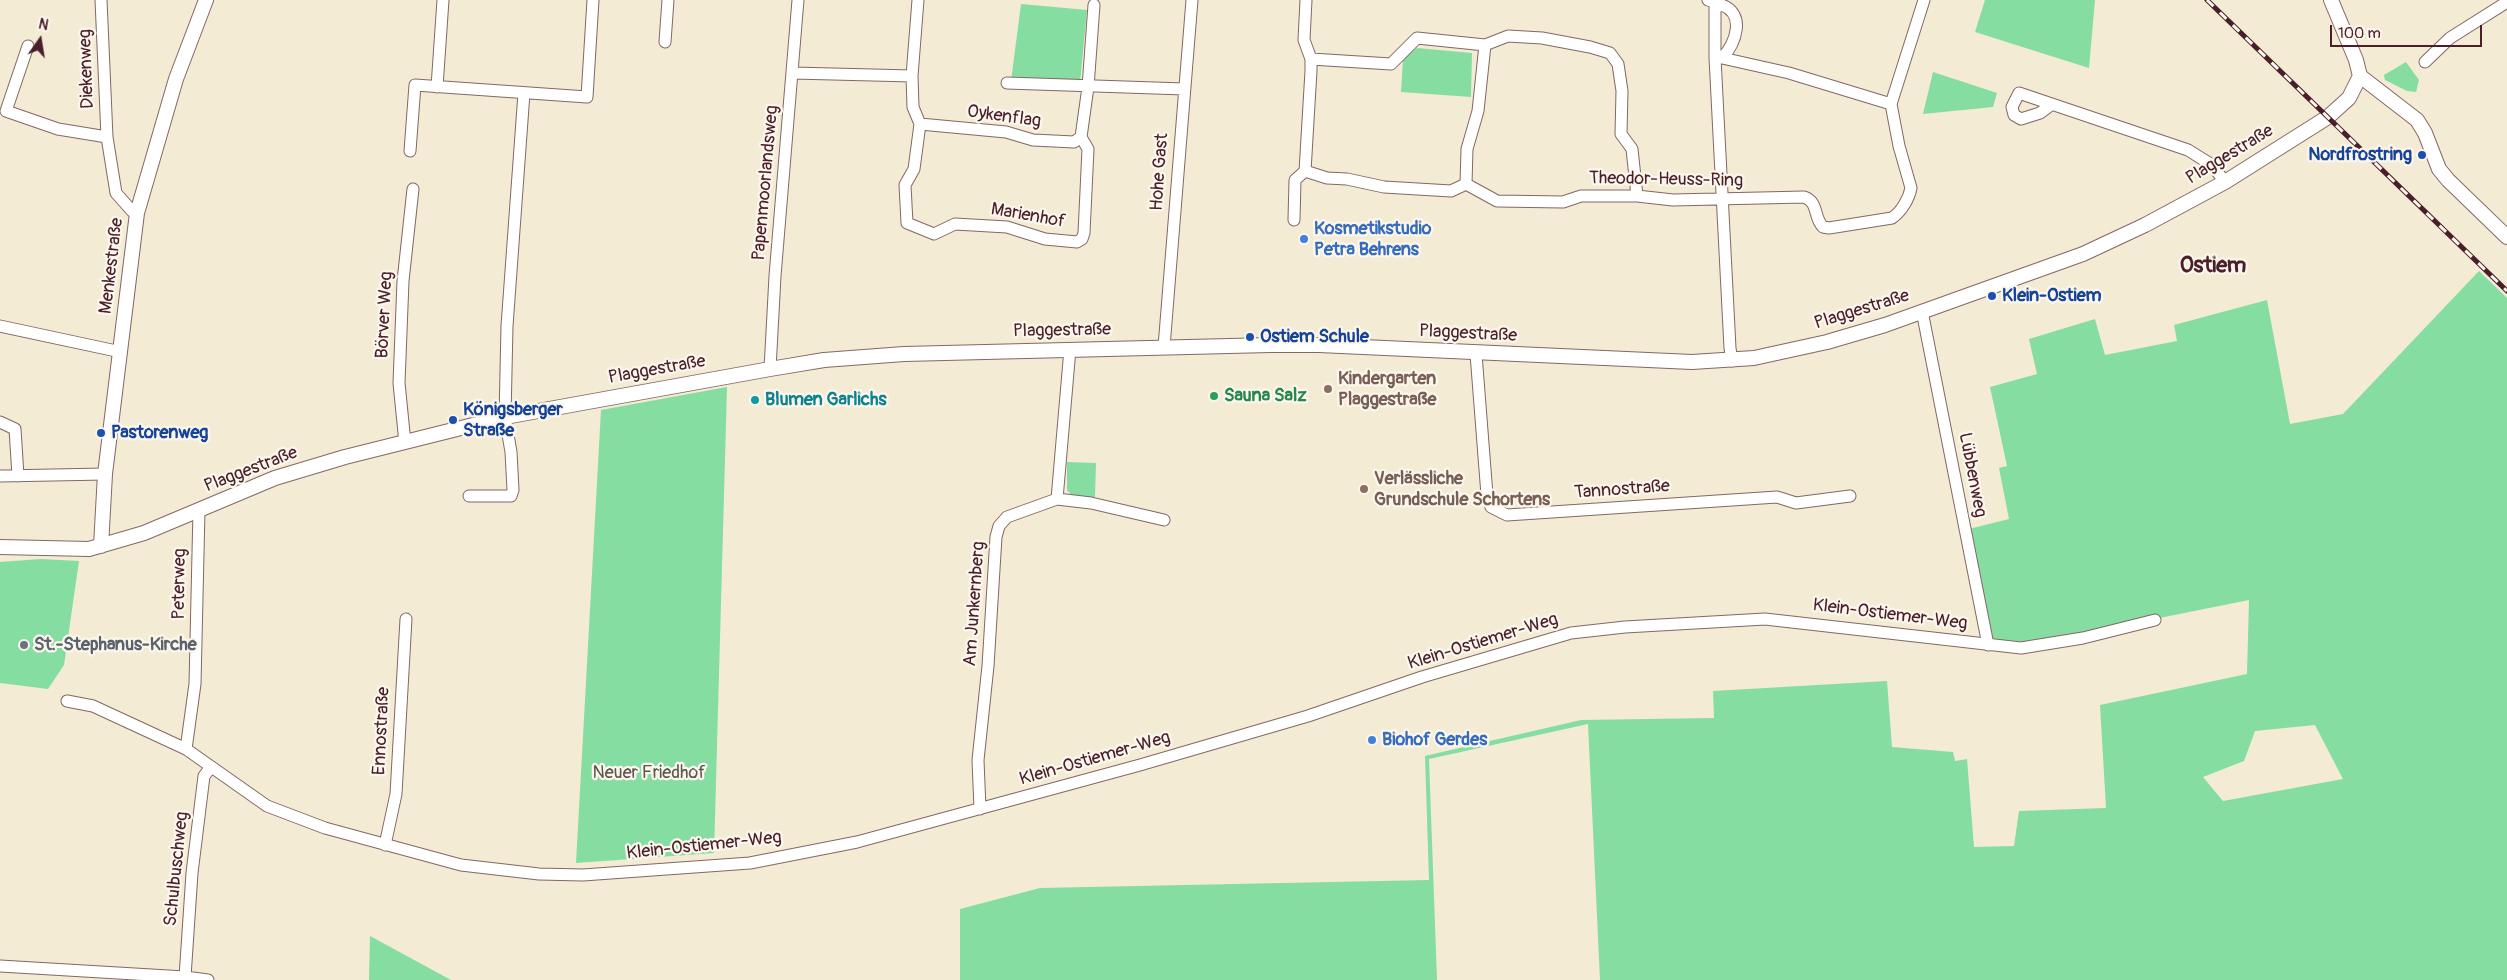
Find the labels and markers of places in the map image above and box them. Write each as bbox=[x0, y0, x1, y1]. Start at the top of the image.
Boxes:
place label: Nordfrostring bbox=[2308, 144, 2412, 166]
marker: Nordfrostring bbox=[2416, 149, 2428, 161]
place label: Kosmetikstudio Petra Behrens bbox=[1314, 218, 1431, 260]
marker: Kosmetikstudio Petra Behrens bbox=[1298, 233, 1310, 245]
place label: Klein-Ostiem bbox=[2002, 285, 2102, 307]
marker: Klein-Ostiem bbox=[1986, 290, 1998, 302]
place label: Ostiem Schule bbox=[1260, 326, 1369, 348]
marker: Ostiem Schule bbox=[1244, 331, 1256, 343]
place label: Kindergarten Plaggestraße bbox=[1338, 368, 1436, 410]
marker: Kindergarten Plaggestraße bbox=[1322, 383, 1334, 395]
place label: Sauna Salz bbox=[1224, 385, 1307, 407]
place label: Blumen Garlichs bbox=[765, 389, 886, 411]
marker: Sauna Salz bbox=[1208, 390, 1220, 402]
marker: Blumen Garlichs bbox=[749, 394, 761, 406]
place label: Königsberger Straße bbox=[463, 399, 563, 442]
marker: Königsberger Straße bbox=[447, 414, 459, 426]
place label: Pastorenweg bbox=[111, 422, 208, 444]
marker: Pastorenweg bbox=[95, 427, 107, 439]
place label: Verlässliche Grundschule Schortens bbox=[1374, 468, 1550, 510]
marker: Verlässliche Grundschule Schortens bbox=[1358, 483, 1370, 495]
place label: St.-Stephanus-Kirche bbox=[34, 634, 197, 656]
marker: St.-Stephanus-Kirche bbox=[18, 639, 30, 651]
place label: Biohof Gerdes bbox=[1382, 729, 1487, 751]
marker: Biohof Gerdes bbox=[1366, 734, 1378, 746]

